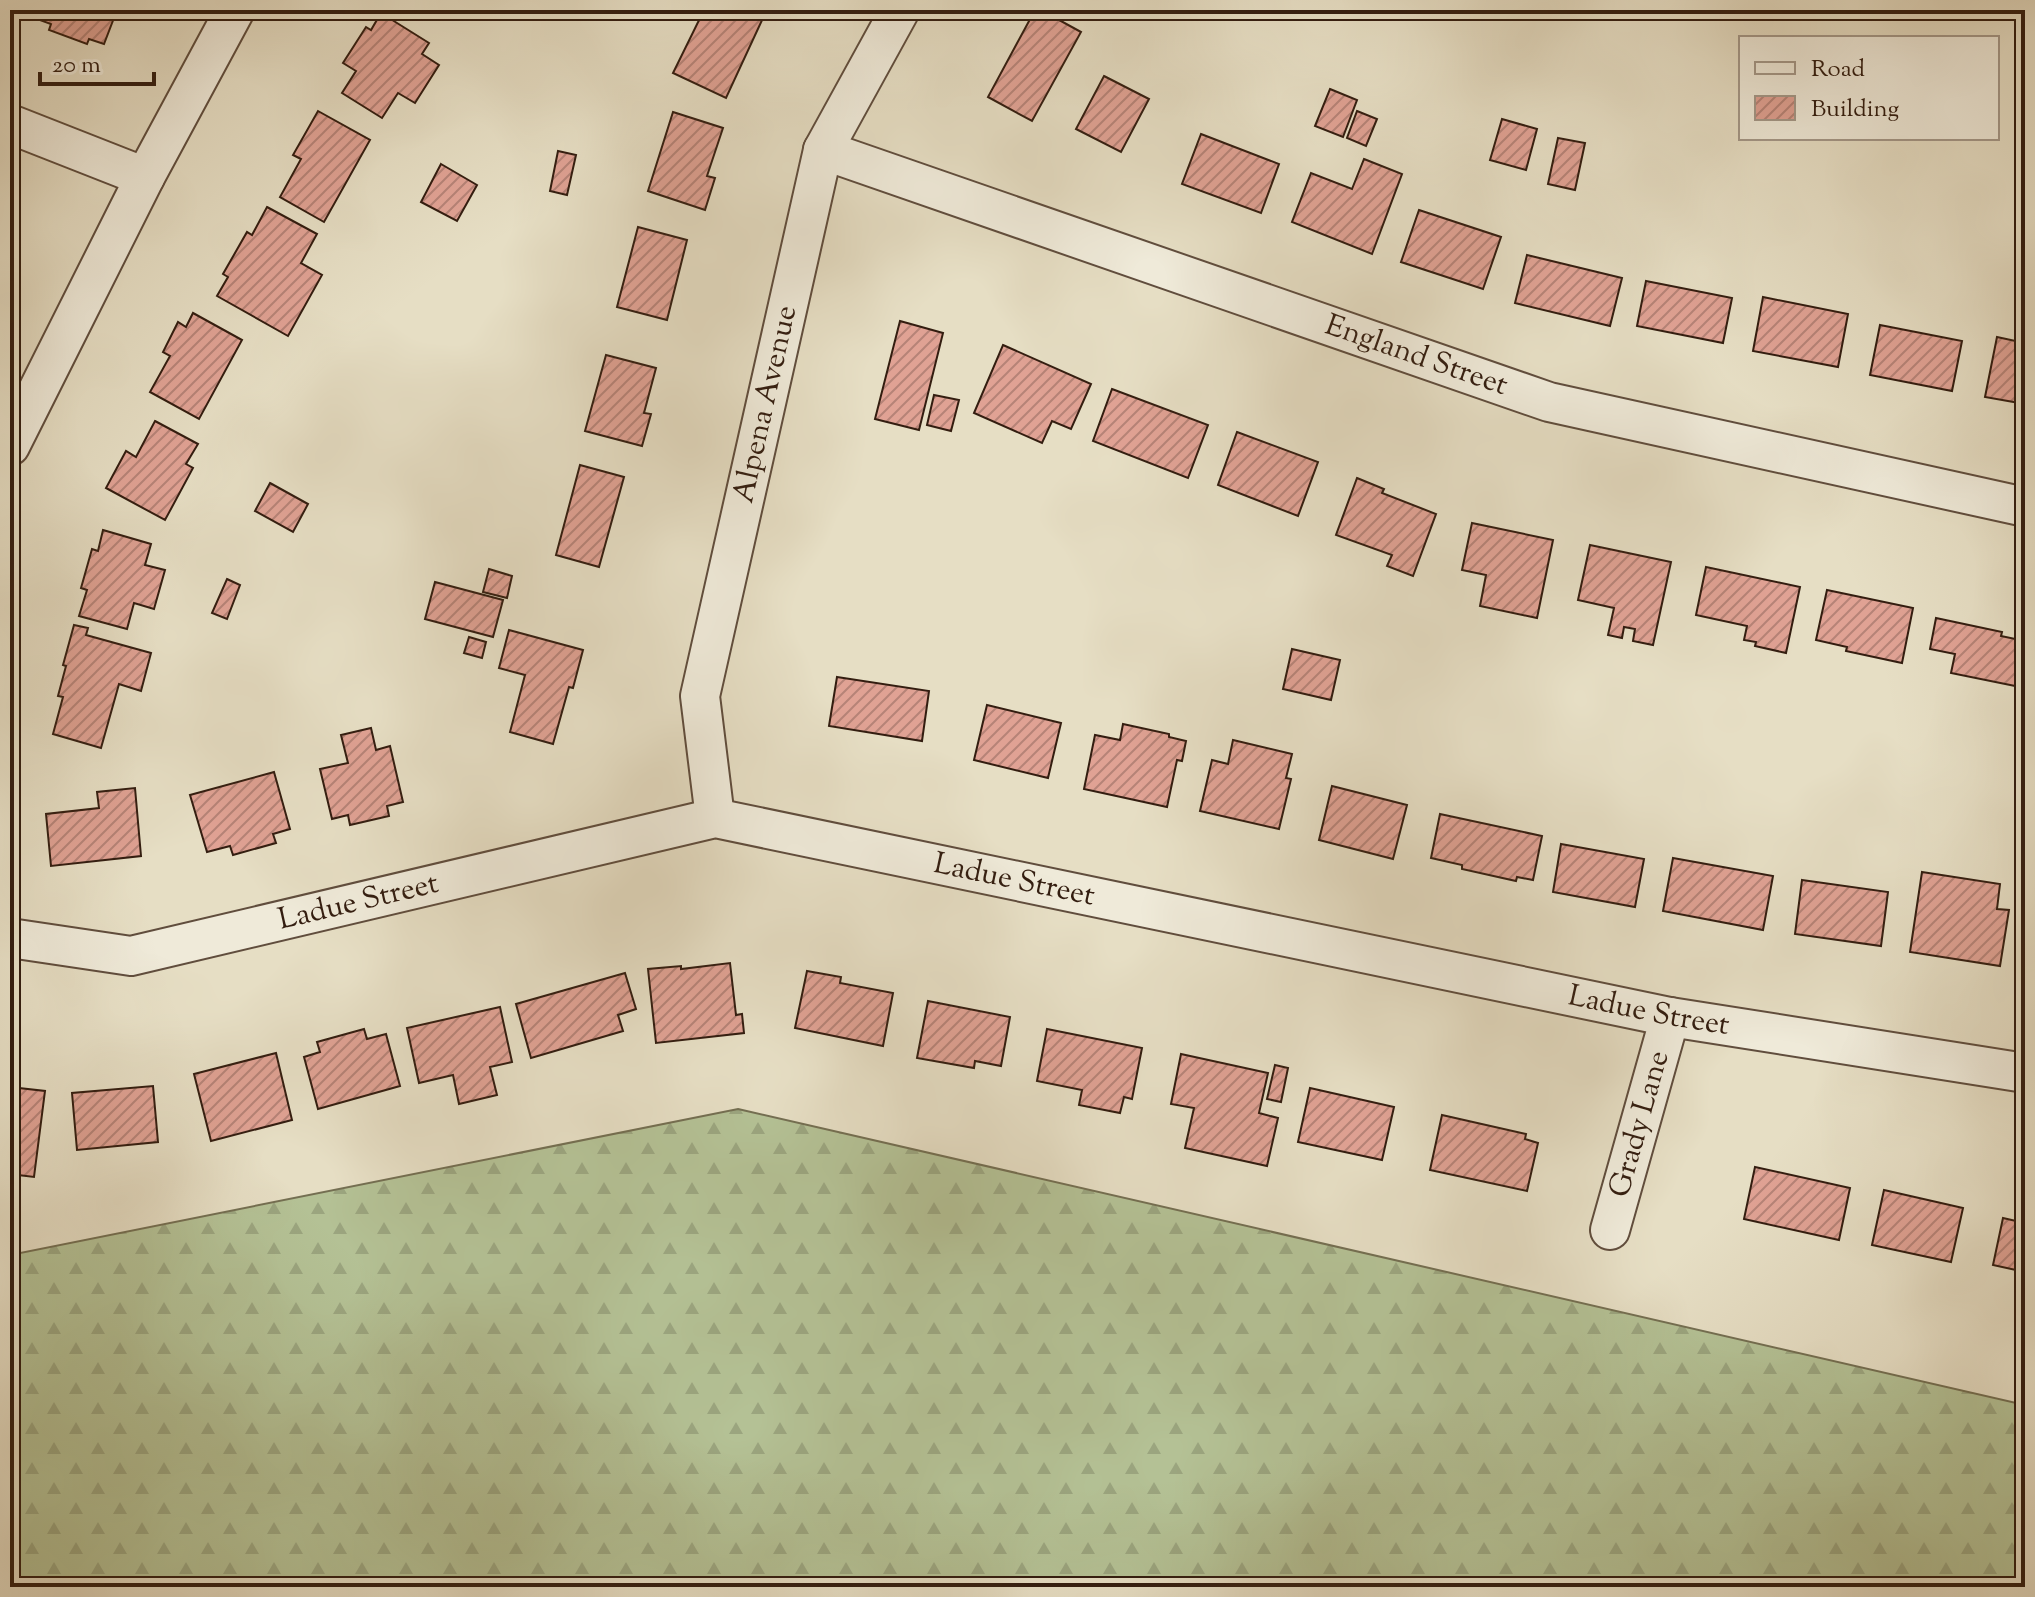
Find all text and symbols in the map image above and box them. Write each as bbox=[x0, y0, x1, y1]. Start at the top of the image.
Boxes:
scale bar bbox=[40, 36, 154, 86]
legend bbox=[1739, 36, 1999, 140]
text: 20 m bbox=[52, 49, 101, 83]
text: Road bbox=[1811, 53, 1865, 87]
text: Building bbox=[1811, 93, 1900, 127]
street label: Alpena Avenue bbox=[723, 301, 809, 507]
street label: England Street bbox=[1319, 304, 1513, 408]
street label: Ladue Street bbox=[930, 843, 1098, 918]
street label: Ladue Street bbox=[274, 863, 443, 942]
street label: Ladue Street bbox=[1564, 975, 1732, 1048]
street label: Grady Lane bbox=[1599, 1046, 1681, 1202]

